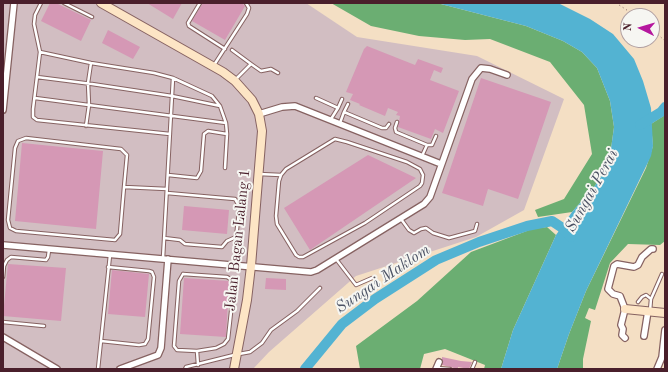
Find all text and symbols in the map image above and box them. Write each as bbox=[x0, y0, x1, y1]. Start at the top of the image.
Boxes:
north arrow bbox=[620, 8, 660, 48]
text: N bbox=[623, 22, 634, 32]
water label: Sungai Perai bbox=[561, 146, 623, 236]
street label: Jalan Bagan Lalang 1 bbox=[222, 168, 254, 312]
water label: Sungai Maklom bbox=[332, 240, 434, 318]

